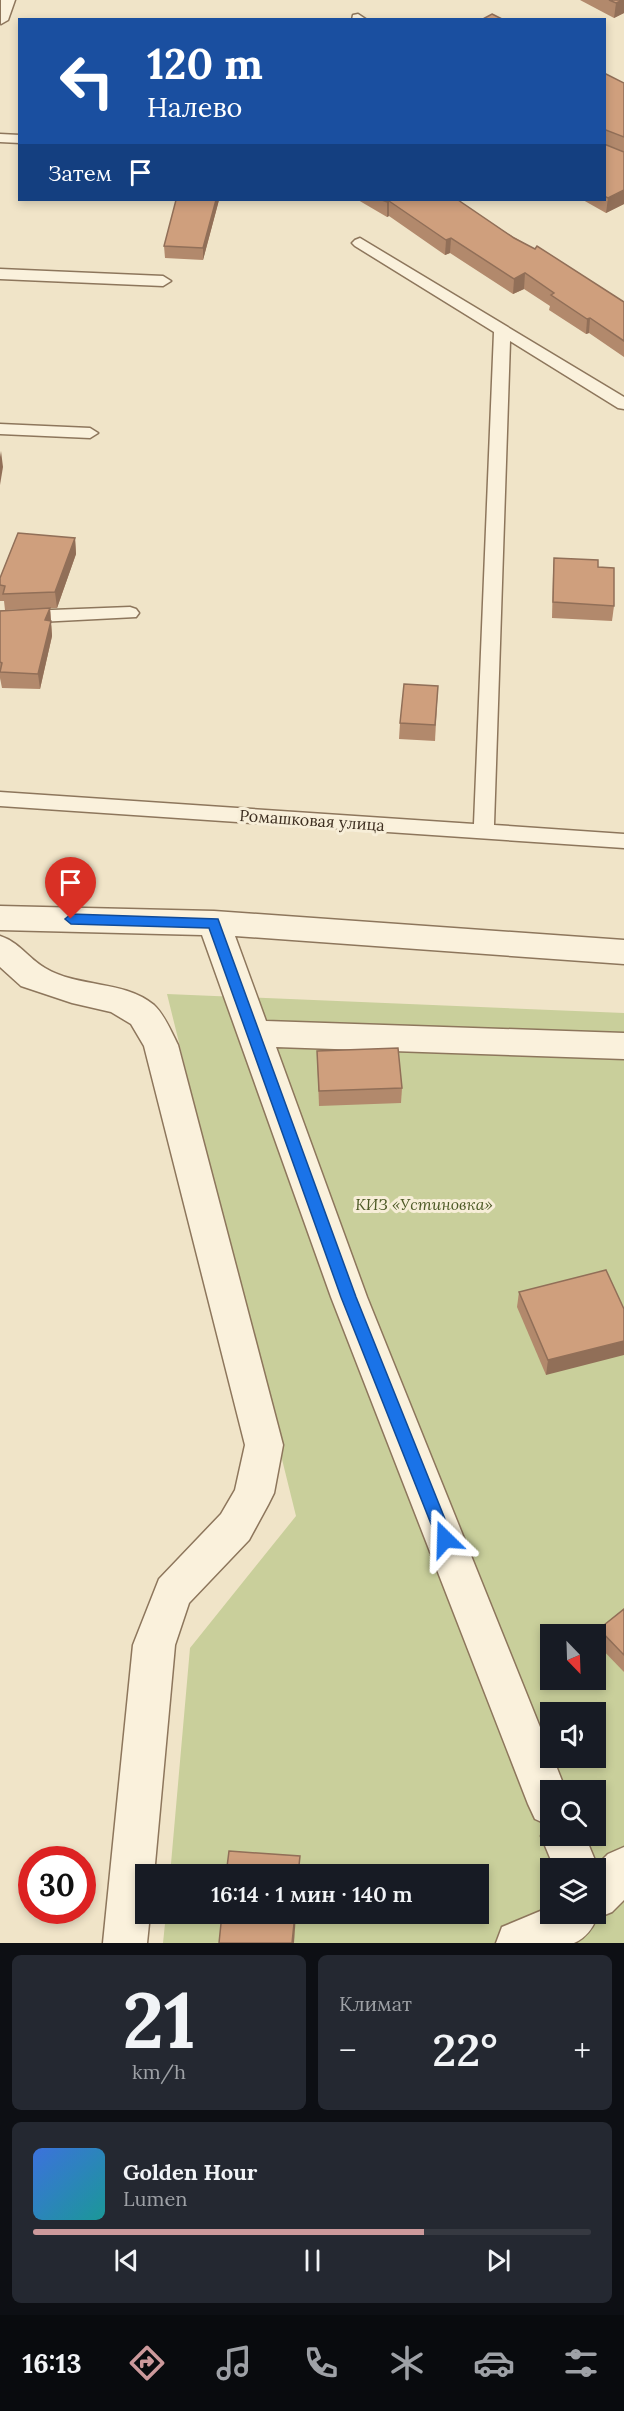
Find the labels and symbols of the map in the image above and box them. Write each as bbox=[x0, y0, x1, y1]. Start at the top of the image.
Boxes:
street label: Ромашковая улица bbox=[239, 805, 385, 835]
pin bbox=[45, 857, 96, 919]
park label: КИЗ «Устиновка» bbox=[355, 1194, 493, 1214]
position arrow bbox=[413, 1507, 477, 1571]
north arrow bbox=[540, 1624, 606, 1690]
speed limit sign: 30 bbox=[18, 1846, 96, 1924]

